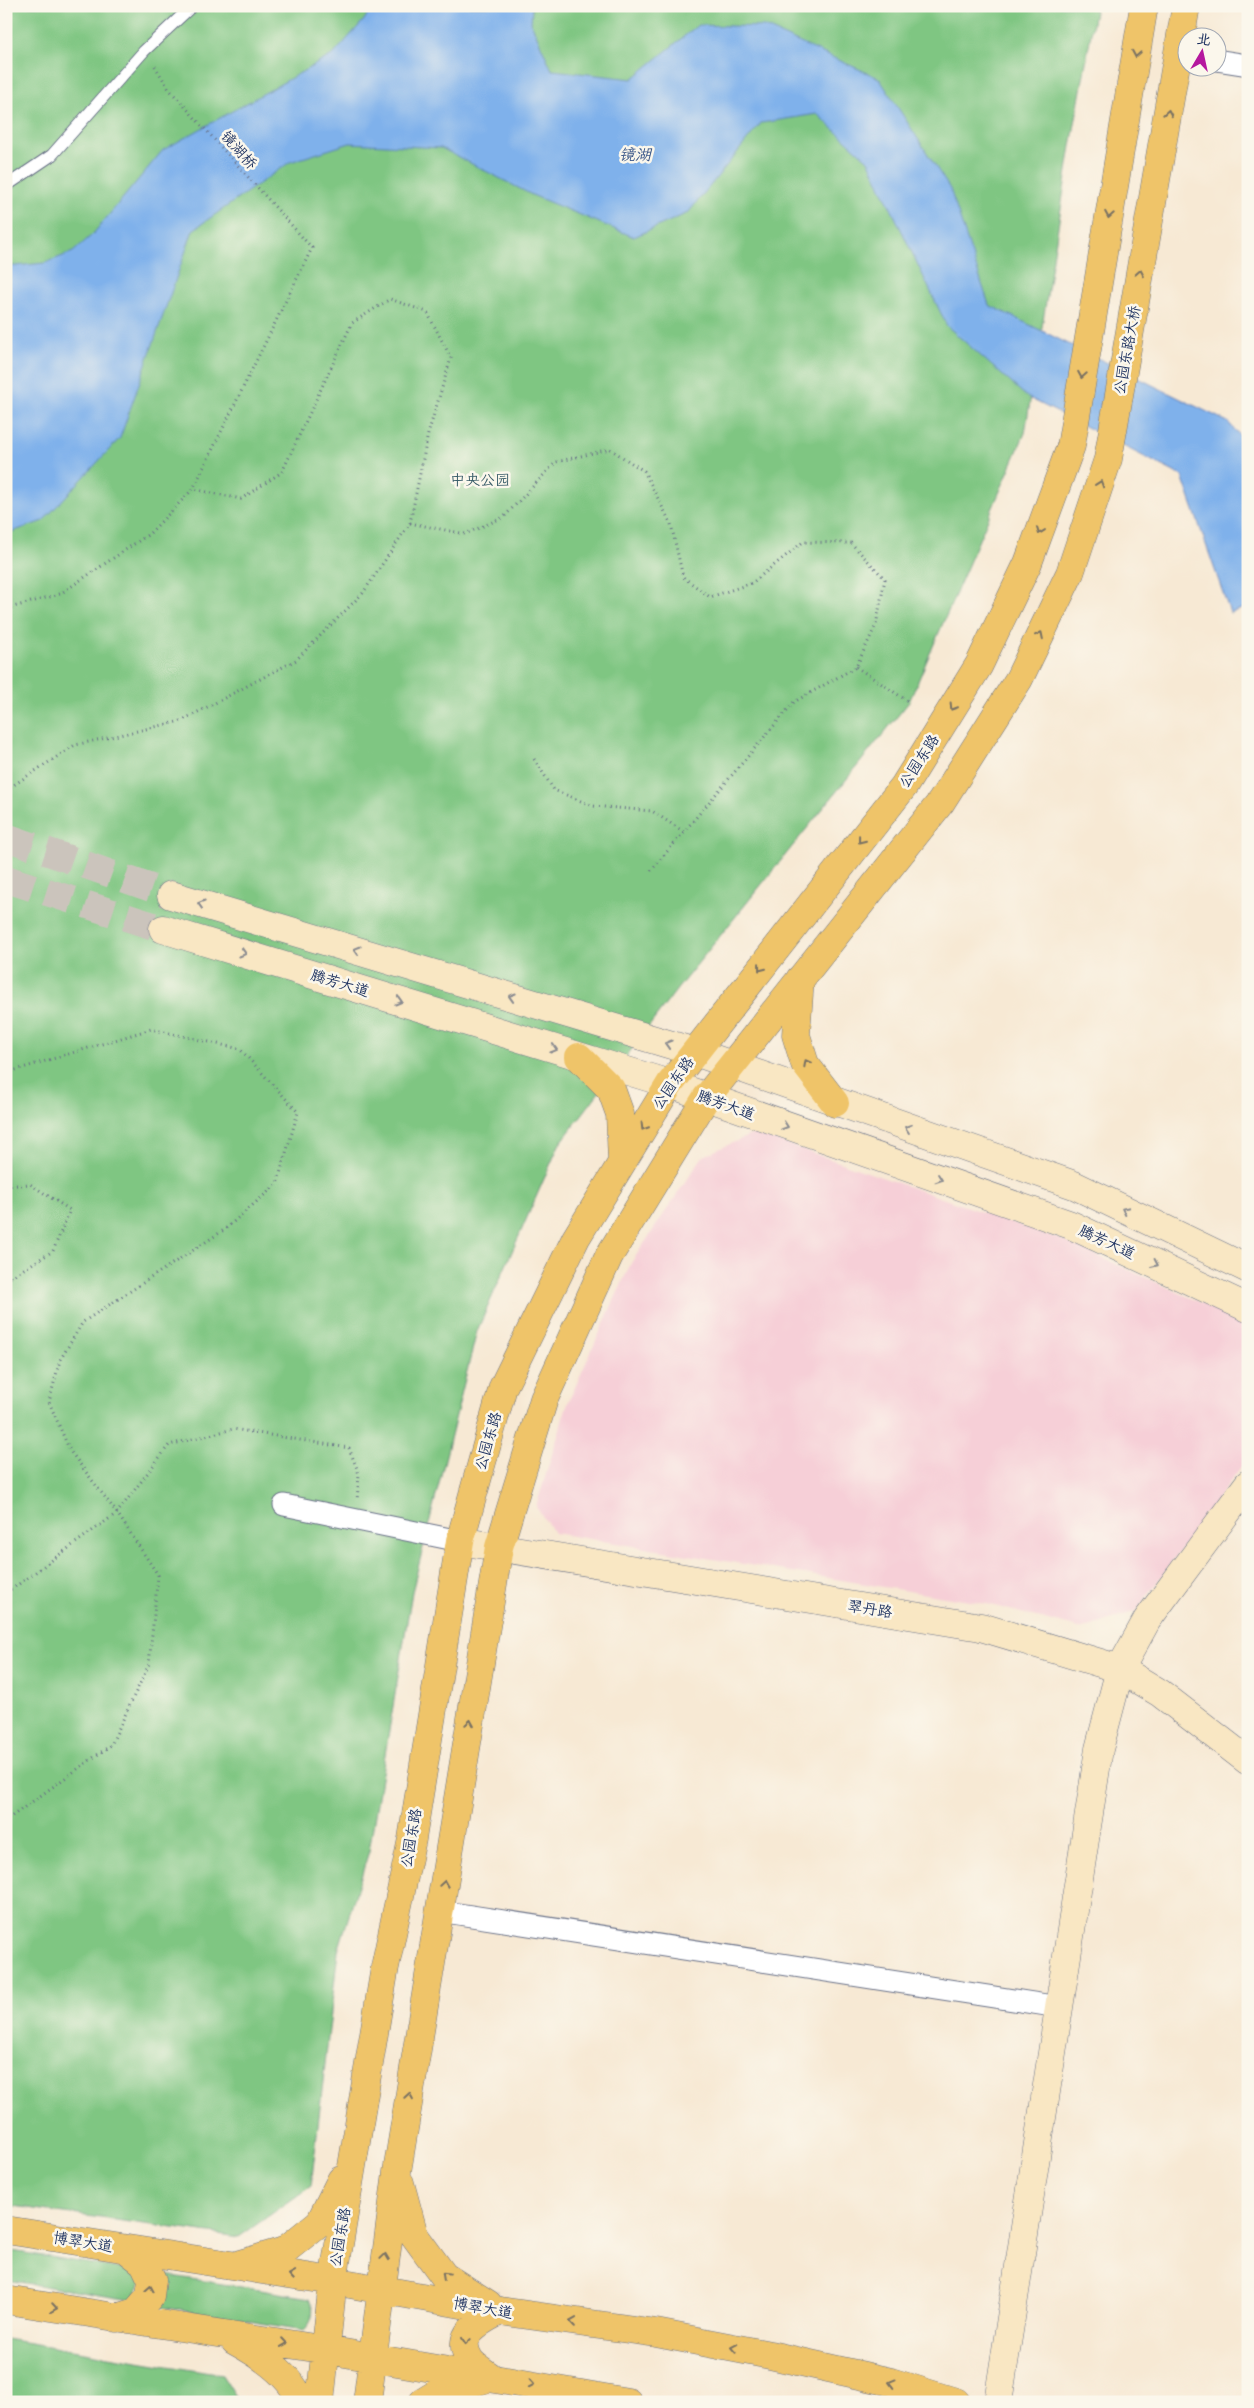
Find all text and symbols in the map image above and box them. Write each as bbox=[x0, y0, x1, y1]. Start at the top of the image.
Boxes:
text: 北 bbox=[1196, 27, 1213, 50]
north arrow bbox=[1176, 28, 1226, 78]
one-way arrow bbox=[1132, 50, 1142, 59]
one-way arrow bbox=[1163, 108, 1173, 117]
street label: 镜湖桥 bbox=[217, 125, 264, 173]
water label: 镜湖 bbox=[619, 141, 653, 165]
one-way arrow bbox=[1105, 210, 1115, 219]
one-way arrow bbox=[1135, 269, 1145, 277]
street label: 公园东路大桥 bbox=[1106, 303, 1145, 396]
one-way arrow bbox=[1078, 370, 1088, 379]
park label: 中央公园 bbox=[450, 467, 510, 490]
one-way arrow bbox=[1094, 480, 1104, 488]
one-way arrow bbox=[1036, 526, 1046, 535]
one-way arrow bbox=[1034, 631, 1044, 640]
one-way arrow bbox=[950, 701, 960, 710]
street label: 公园东路 bbox=[892, 729, 944, 792]
one-way arrow bbox=[859, 834, 867, 843]
one-way arrow bbox=[197, 899, 206, 909]
one-way arrow bbox=[353, 946, 361, 956]
one-way arrow bbox=[239, 948, 247, 958]
street label: 腾芳大道 bbox=[308, 962, 372, 1001]
one-way arrow bbox=[759, 962, 767, 971]
one-way arrow bbox=[509, 993, 517, 1003]
one-way arrow bbox=[394, 996, 402, 1006]
one-way arrow bbox=[664, 1040, 672, 1050]
one-way arrow bbox=[549, 1043, 558, 1053]
street label: 公园东路 bbox=[645, 1051, 698, 1113]
one-way arrow bbox=[803, 1060, 813, 1069]
street label: 腾芳大道 bbox=[694, 1083, 759, 1125]
one-way arrow bbox=[781, 1120, 789, 1130]
one-way arrow bbox=[640, 1121, 650, 1130]
one-way arrow bbox=[904, 1123, 913, 1133]
one-way arrow bbox=[934, 1173, 943, 1183]
one-way arrow bbox=[1121, 1205, 1130, 1216]
street label: 腾芳大道 bbox=[1076, 1218, 1140, 1264]
one-way arrow bbox=[1150, 1258, 1159, 1269]
street label: 公园东路 bbox=[467, 1409, 506, 1473]
street label: 翠丹路 bbox=[846, 1593, 894, 1622]
one-way arrow bbox=[464, 1719, 475, 1727]
street label: 公园东路 bbox=[393, 1806, 426, 1869]
one-way arrow bbox=[438, 1879, 448, 1888]
one-way arrow bbox=[403, 2092, 414, 2100]
street label: 公园东路 bbox=[322, 2205, 355, 2268]
street label: 博翠大道 bbox=[52, 2224, 115, 2257]
one-way arrow bbox=[379, 2252, 389, 2261]
one-way arrow bbox=[288, 2270, 296, 2281]
one-way arrow bbox=[442, 2272, 451, 2281]
one-way arrow bbox=[145, 2284, 155, 2293]
street label: 博翠大道 bbox=[452, 2290, 515, 2323]
one-way arrow bbox=[50, 2303, 59, 2313]
one-way arrow bbox=[569, 2317, 578, 2327]
one-way arrow bbox=[462, 2336, 472, 2345]
one-way arrow bbox=[281, 2337, 289, 2348]
one-way arrow bbox=[729, 2343, 738, 2353]
one-way arrow bbox=[888, 2378, 897, 2389]
one-way arrow bbox=[526, 2379, 535, 2389]

